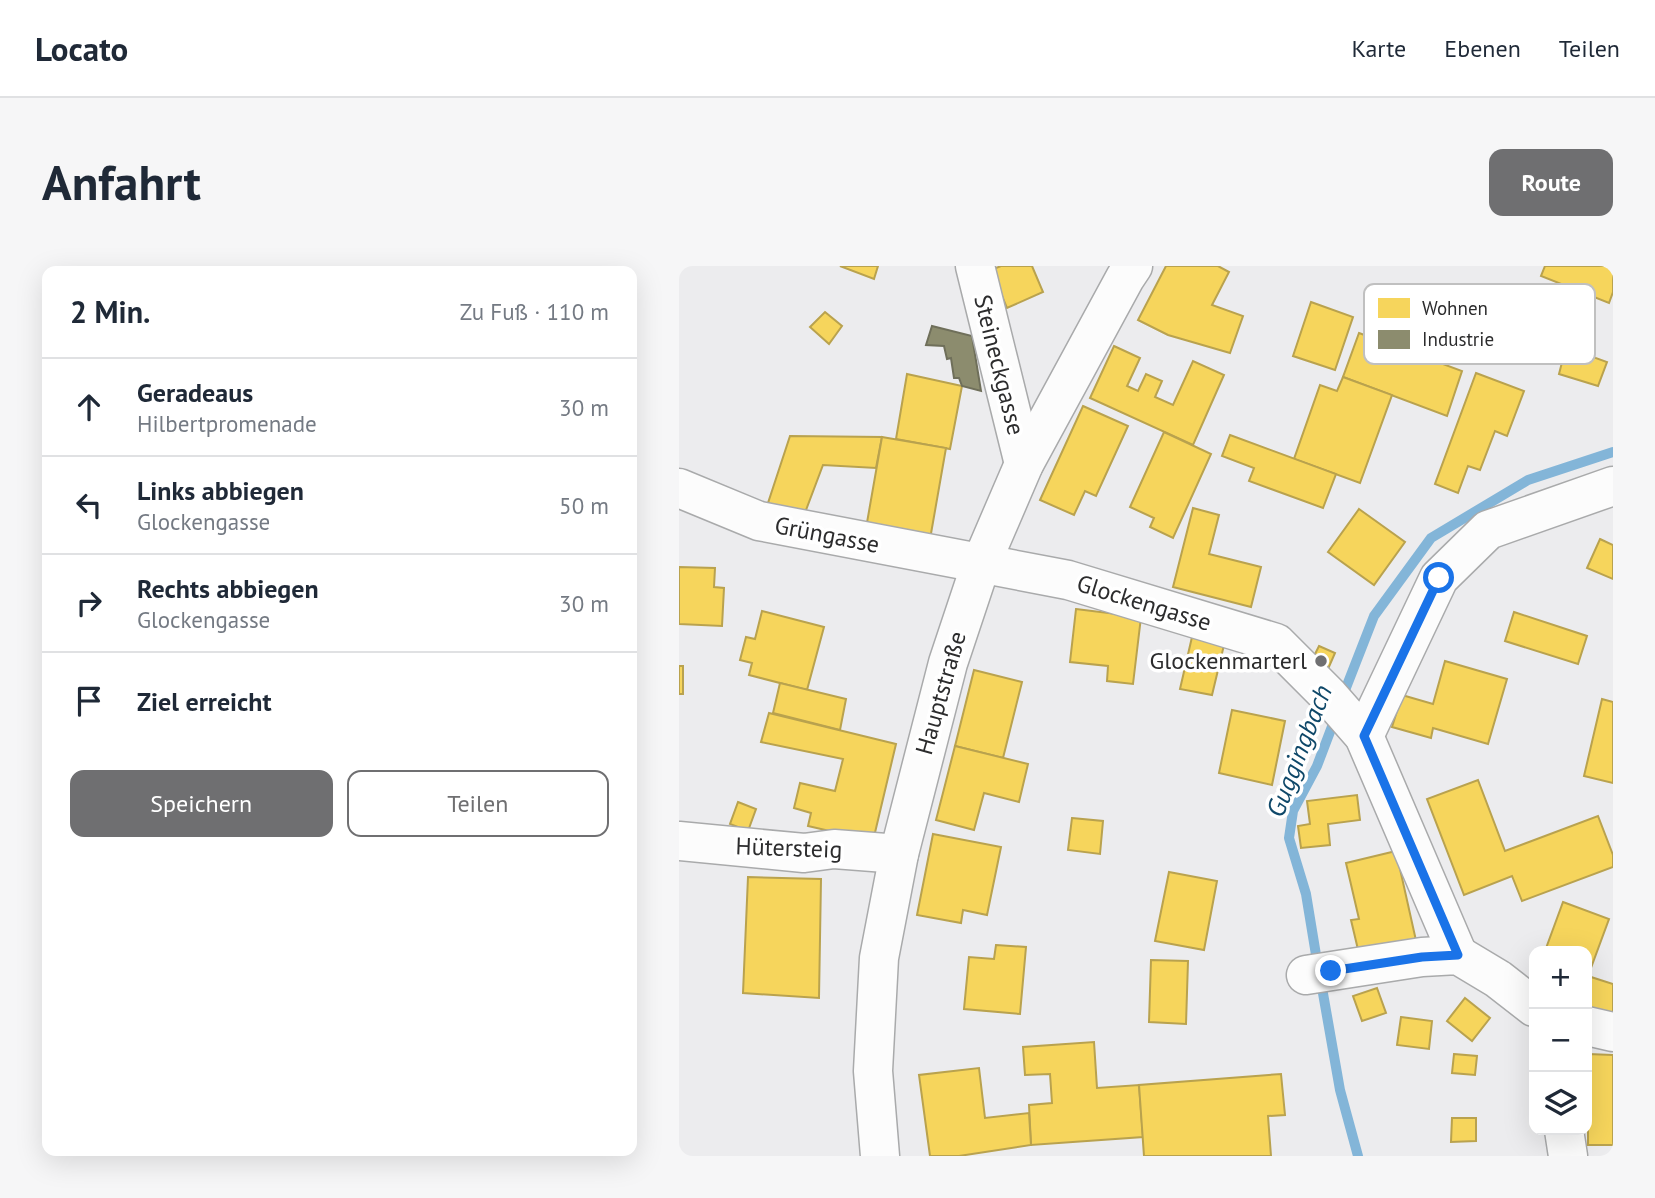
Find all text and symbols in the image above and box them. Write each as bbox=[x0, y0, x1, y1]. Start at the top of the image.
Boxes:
text: Locato bbox=[35, 27, 128, 70]
text: Karte bbox=[1352, 33, 1406, 64]
text: Ebenen bbox=[1444, 33, 1521, 64]
text: Teilen bbox=[1559, 33, 1620, 64]
button: Route bbox=[1489, 149, 1613, 216]
text: Anfahrt bbox=[42, 150, 201, 214]
legend bbox=[1364, 284, 1595, 364]
street label: Steineckgasse bbox=[967, 291, 1032, 438]
text: 2 Min. bbox=[70, 292, 150, 331]
text: Wohnen bbox=[1422, 296, 1488, 320]
text: Zu Fuß · 110 m bbox=[460, 297, 609, 326]
text: Industrie bbox=[1422, 327, 1494, 351]
text: Geradeaus bbox=[137, 376, 253, 409]
icon: ahead bbox=[70, 388, 108, 426]
text: 30 m bbox=[559, 393, 609, 422]
text: Hilbertpromenade bbox=[137, 409, 317, 438]
text: Links abbiegen bbox=[137, 474, 304, 507]
icon: left bbox=[70, 486, 108, 524]
text: 50 m bbox=[559, 491, 609, 520]
text: Glockengasse bbox=[137, 507, 270, 536]
street label: Grüngasse bbox=[772, 509, 882, 560]
route start bbox=[1423, 562, 1454, 593]
street label: Glockengasse bbox=[1073, 567, 1215, 638]
text: Rechts abbiegen bbox=[137, 572, 319, 605]
icon: right bbox=[70, 584, 108, 622]
text: 30 m bbox=[559, 589, 609, 618]
text: Glockengasse bbox=[137, 605, 270, 634]
street label: Hauptstraße bbox=[908, 628, 973, 758]
place label: Glockenmarterl bbox=[1150, 645, 1307, 676]
marker: Glockenmarterl bbox=[1313, 653, 1329, 669]
water label: Guggingbach bbox=[1258, 680, 1339, 822]
icon: arrive bbox=[70, 682, 108, 720]
text: Ziel erreicht bbox=[137, 685, 272, 718]
button: Speichern bbox=[70, 770, 333, 837]
button: Teilen bbox=[347, 770, 609, 837]
street label: Hütersteig bbox=[735, 830, 843, 865]
map controls bbox=[1529, 946, 1592, 1135]
button: + bbox=[1529, 946, 1592, 1009]
route end bbox=[1315, 955, 1346, 986]
button: − bbox=[1529, 1009, 1592, 1072]
button: layers bbox=[1529, 1072, 1592, 1135]

